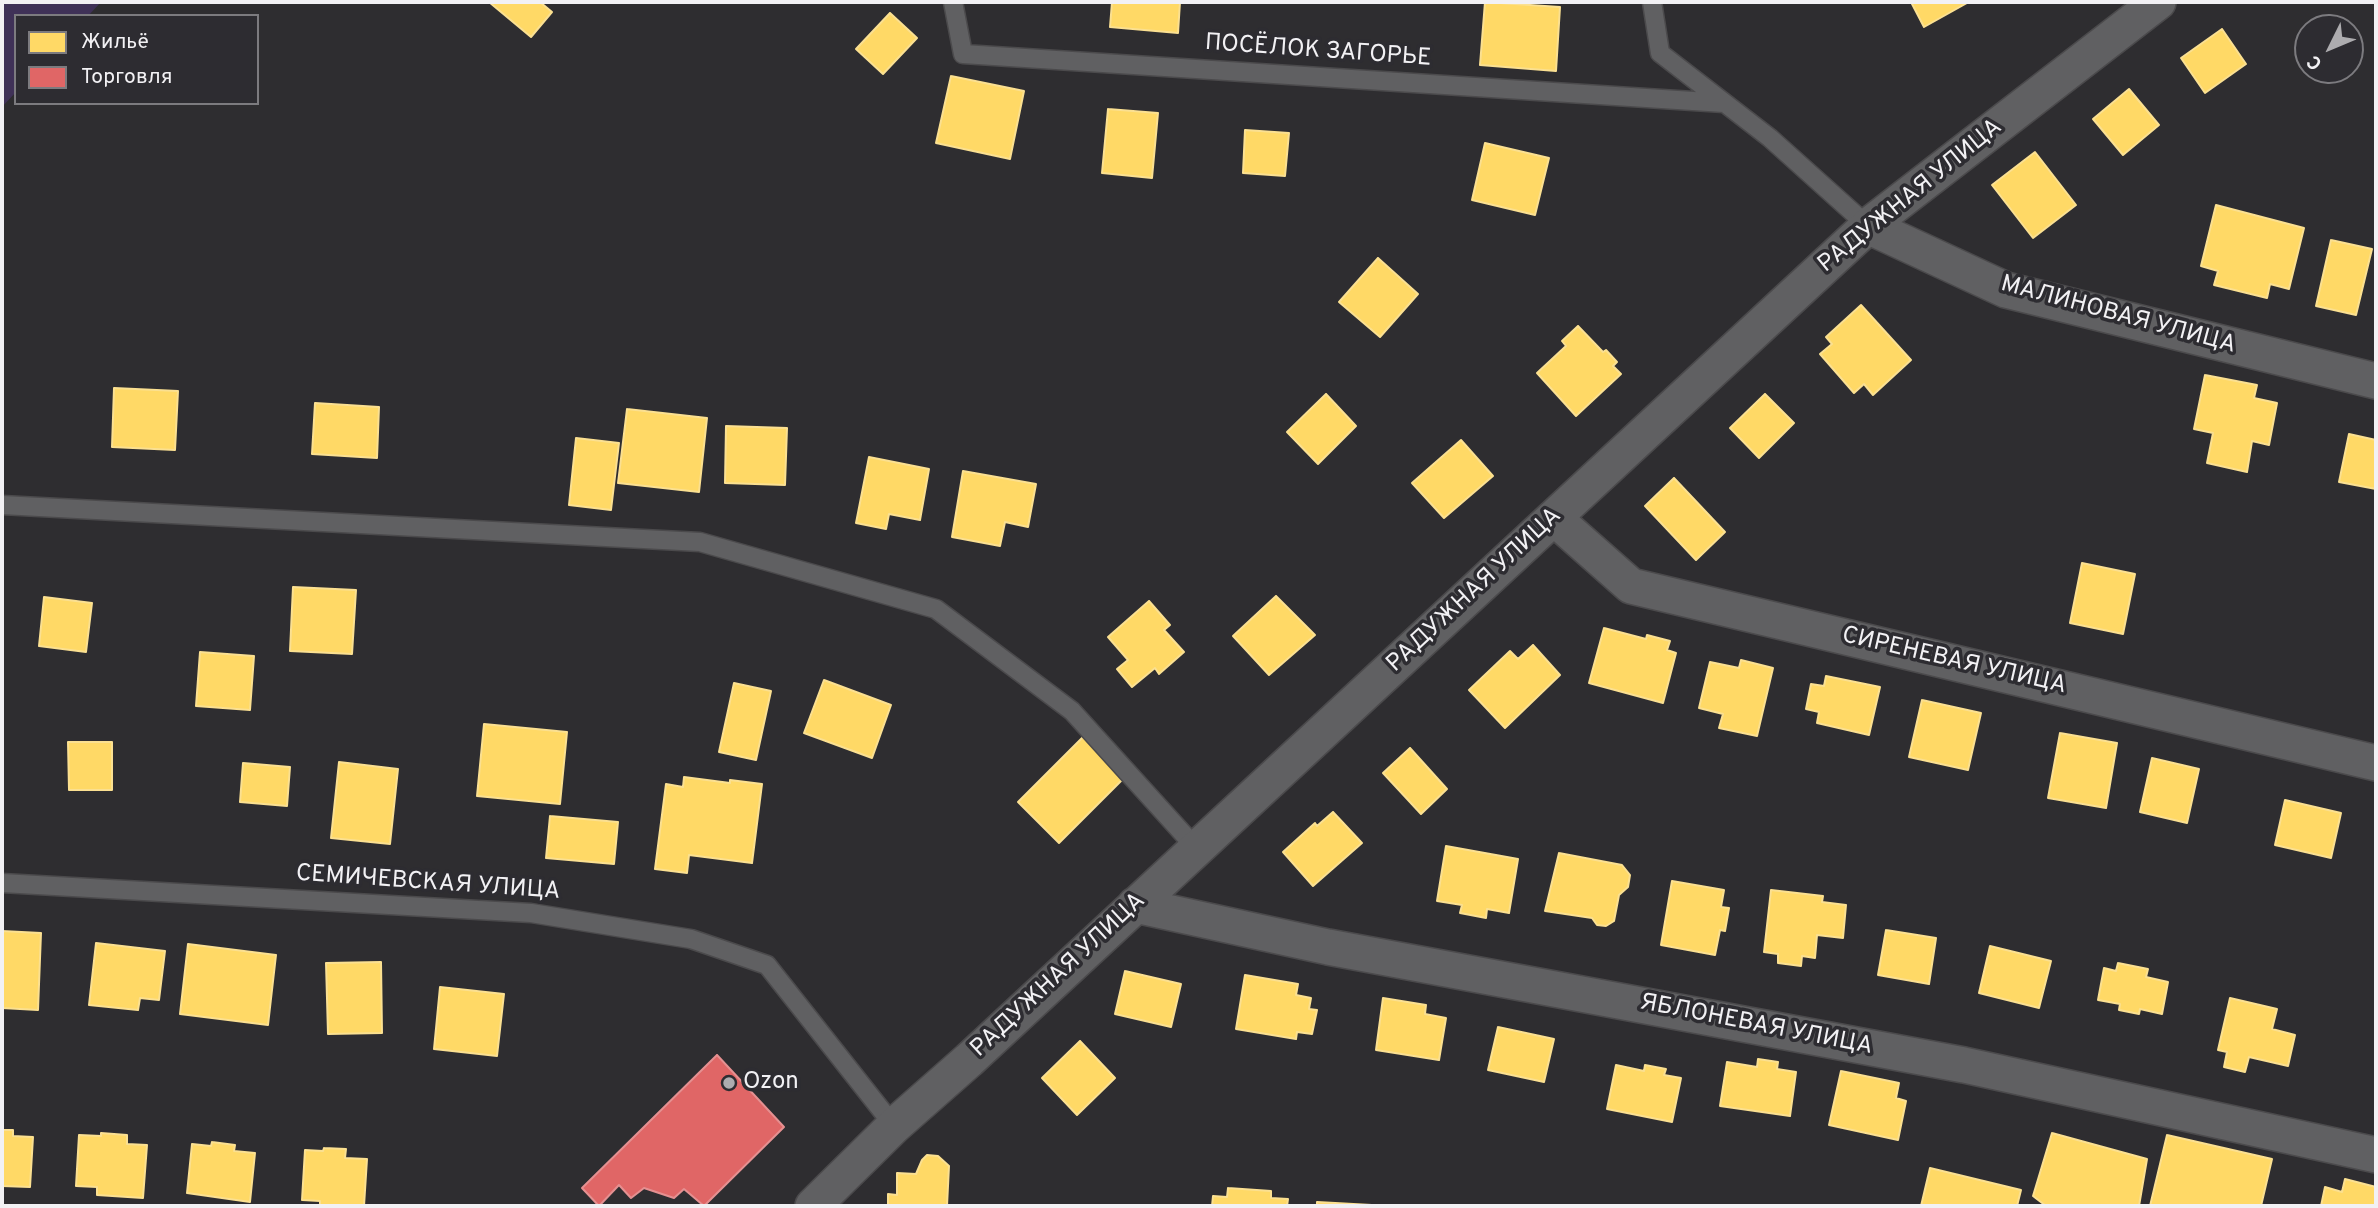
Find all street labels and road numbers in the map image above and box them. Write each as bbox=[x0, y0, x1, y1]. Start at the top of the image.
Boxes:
street label: ПОСЁЛОК ЗАГОРЬЕ bbox=[1204, 30, 1432, 74]
street label: РАДУЖНАЯ УЛИЦА bbox=[1813, 114, 2009, 280]
street label: МАЛИНОВАЯ УЛИЦА bbox=[1997, 271, 2239, 361]
street label: РАДУЖНАЯ УЛИЦА bbox=[1382, 503, 1568, 679]
street label: СИРЕНЕВАЯ УЛИЦА bbox=[1839, 622, 2069, 702]
street label: СЕМИЧЕВСКАЯ УЛИЦА bbox=[295, 860, 561, 908]
street label: РАДУЖНАЯ УЛИЦА bbox=[966, 888, 1152, 1064]
street label: ЯБЛОНЕВАЯ УЛИЦА bbox=[1637, 989, 1875, 1063]

